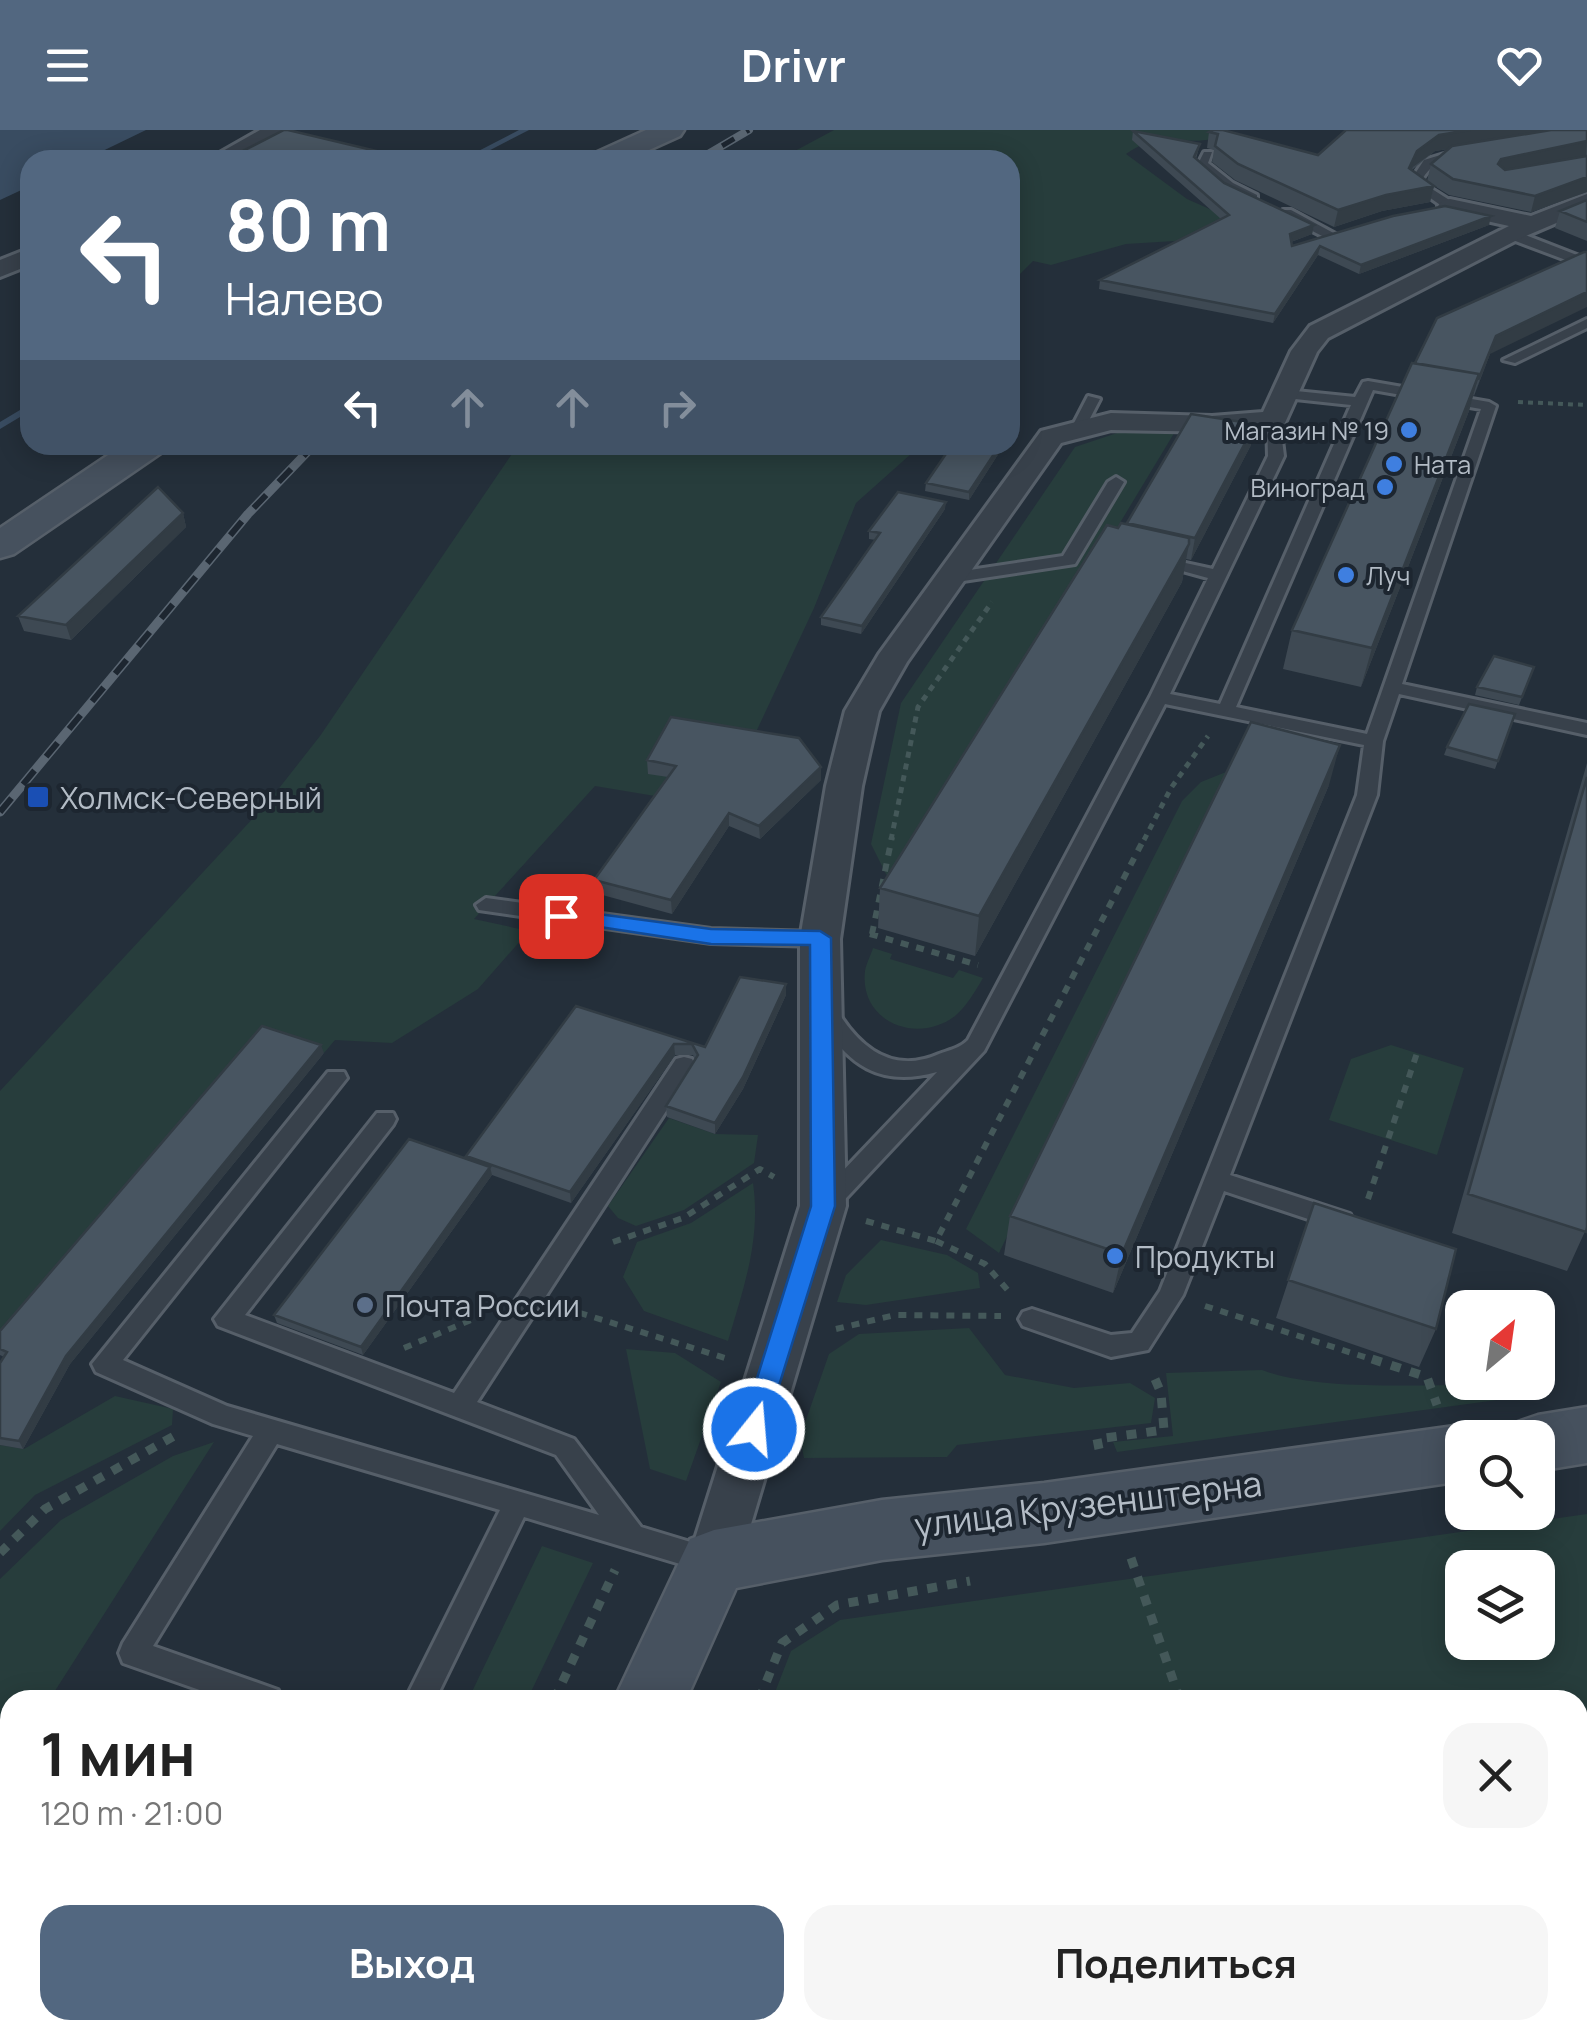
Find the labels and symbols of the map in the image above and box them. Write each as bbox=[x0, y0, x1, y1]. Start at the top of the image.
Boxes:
place label: Магазин № 19 bbox=[1224, 413, 1389, 448]
marker: Магазин № 19 bbox=[1398, 419, 1420, 441]
place label: Ната bbox=[1414, 447, 1471, 482]
marker: Ната bbox=[1383, 453, 1405, 475]
place label: Виноград bbox=[1251, 470, 1365, 505]
marker: Виноград bbox=[1374, 476, 1396, 498]
place label: Луч bbox=[1366, 558, 1410, 593]
marker: Луч bbox=[1335, 564, 1357, 586]
place label: Холмск-Северный bbox=[60, 777, 322, 818]
marker: Холмск-Северный bbox=[25, 784, 51, 810]
pin bbox=[519, 874, 604, 959]
place label: Продукты bbox=[1135, 1236, 1275, 1277]
marker: Продукты bbox=[1104, 1245, 1126, 1267]
place label: Почта России bbox=[385, 1285, 580, 1326]
north arrow bbox=[1445, 1290, 1555, 1400]
marker: Почта России bbox=[354, 1294, 376, 1316]
position arrow bbox=[702, 1377, 806, 1481]
street label: улица Крузенштерна bbox=[912, 1459, 1264, 1549]

